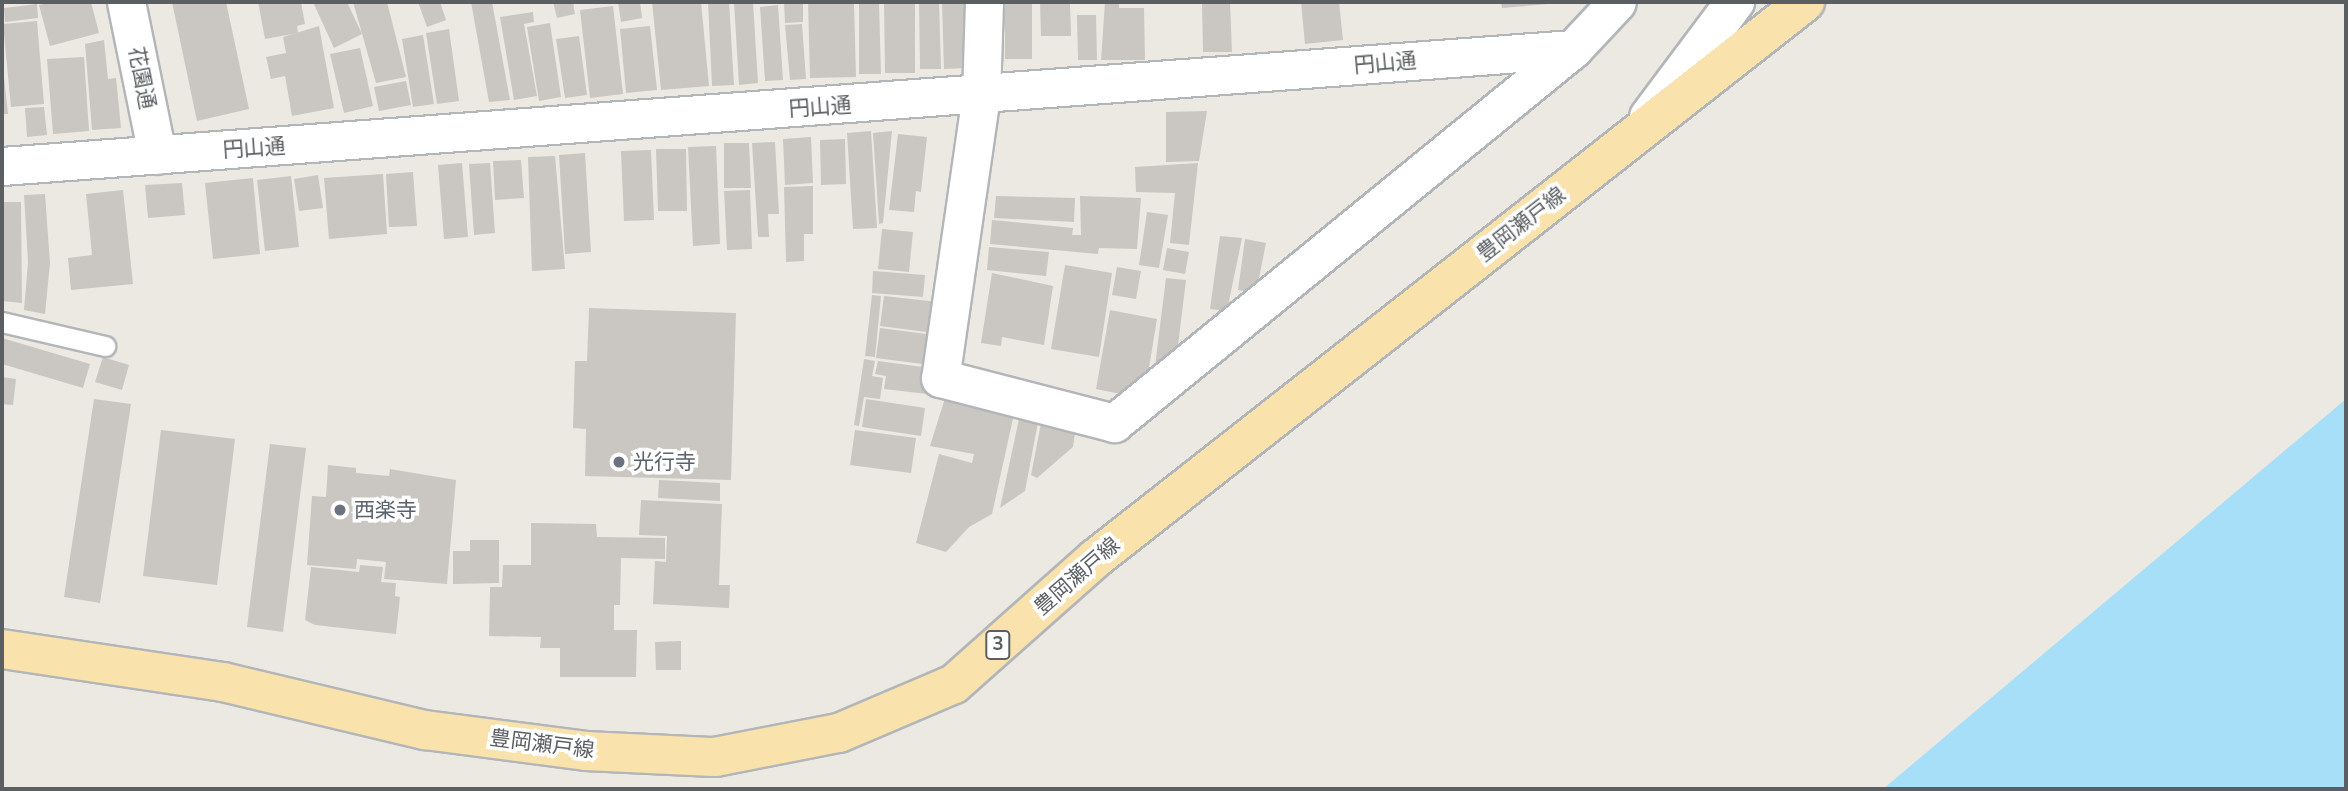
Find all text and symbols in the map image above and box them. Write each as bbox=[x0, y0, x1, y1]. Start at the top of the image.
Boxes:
street label: 花園通 bbox=[124, 45, 160, 111]
street label: 円山通 bbox=[1353, 48, 1417, 78]
street label: 円山通 bbox=[788, 92, 852, 122]
street label: 円山通 bbox=[222, 133, 286, 163]
street label: 豊岡瀬戸線 bbox=[1472, 182, 1570, 266]
place label: 光行寺 bbox=[633, 449, 696, 475]
marker: 光行寺 bbox=[611, 454, 627, 470]
place label: 西楽寺 bbox=[354, 497, 417, 523]
marker: 西楽寺 bbox=[332, 502, 348, 518]
street label: 豊岡瀬戸線 bbox=[1029, 532, 1125, 620]
road number: 3 bbox=[984, 630, 1012, 660]
street label: 豊岡瀬戸線 bbox=[488, 725, 596, 763]

